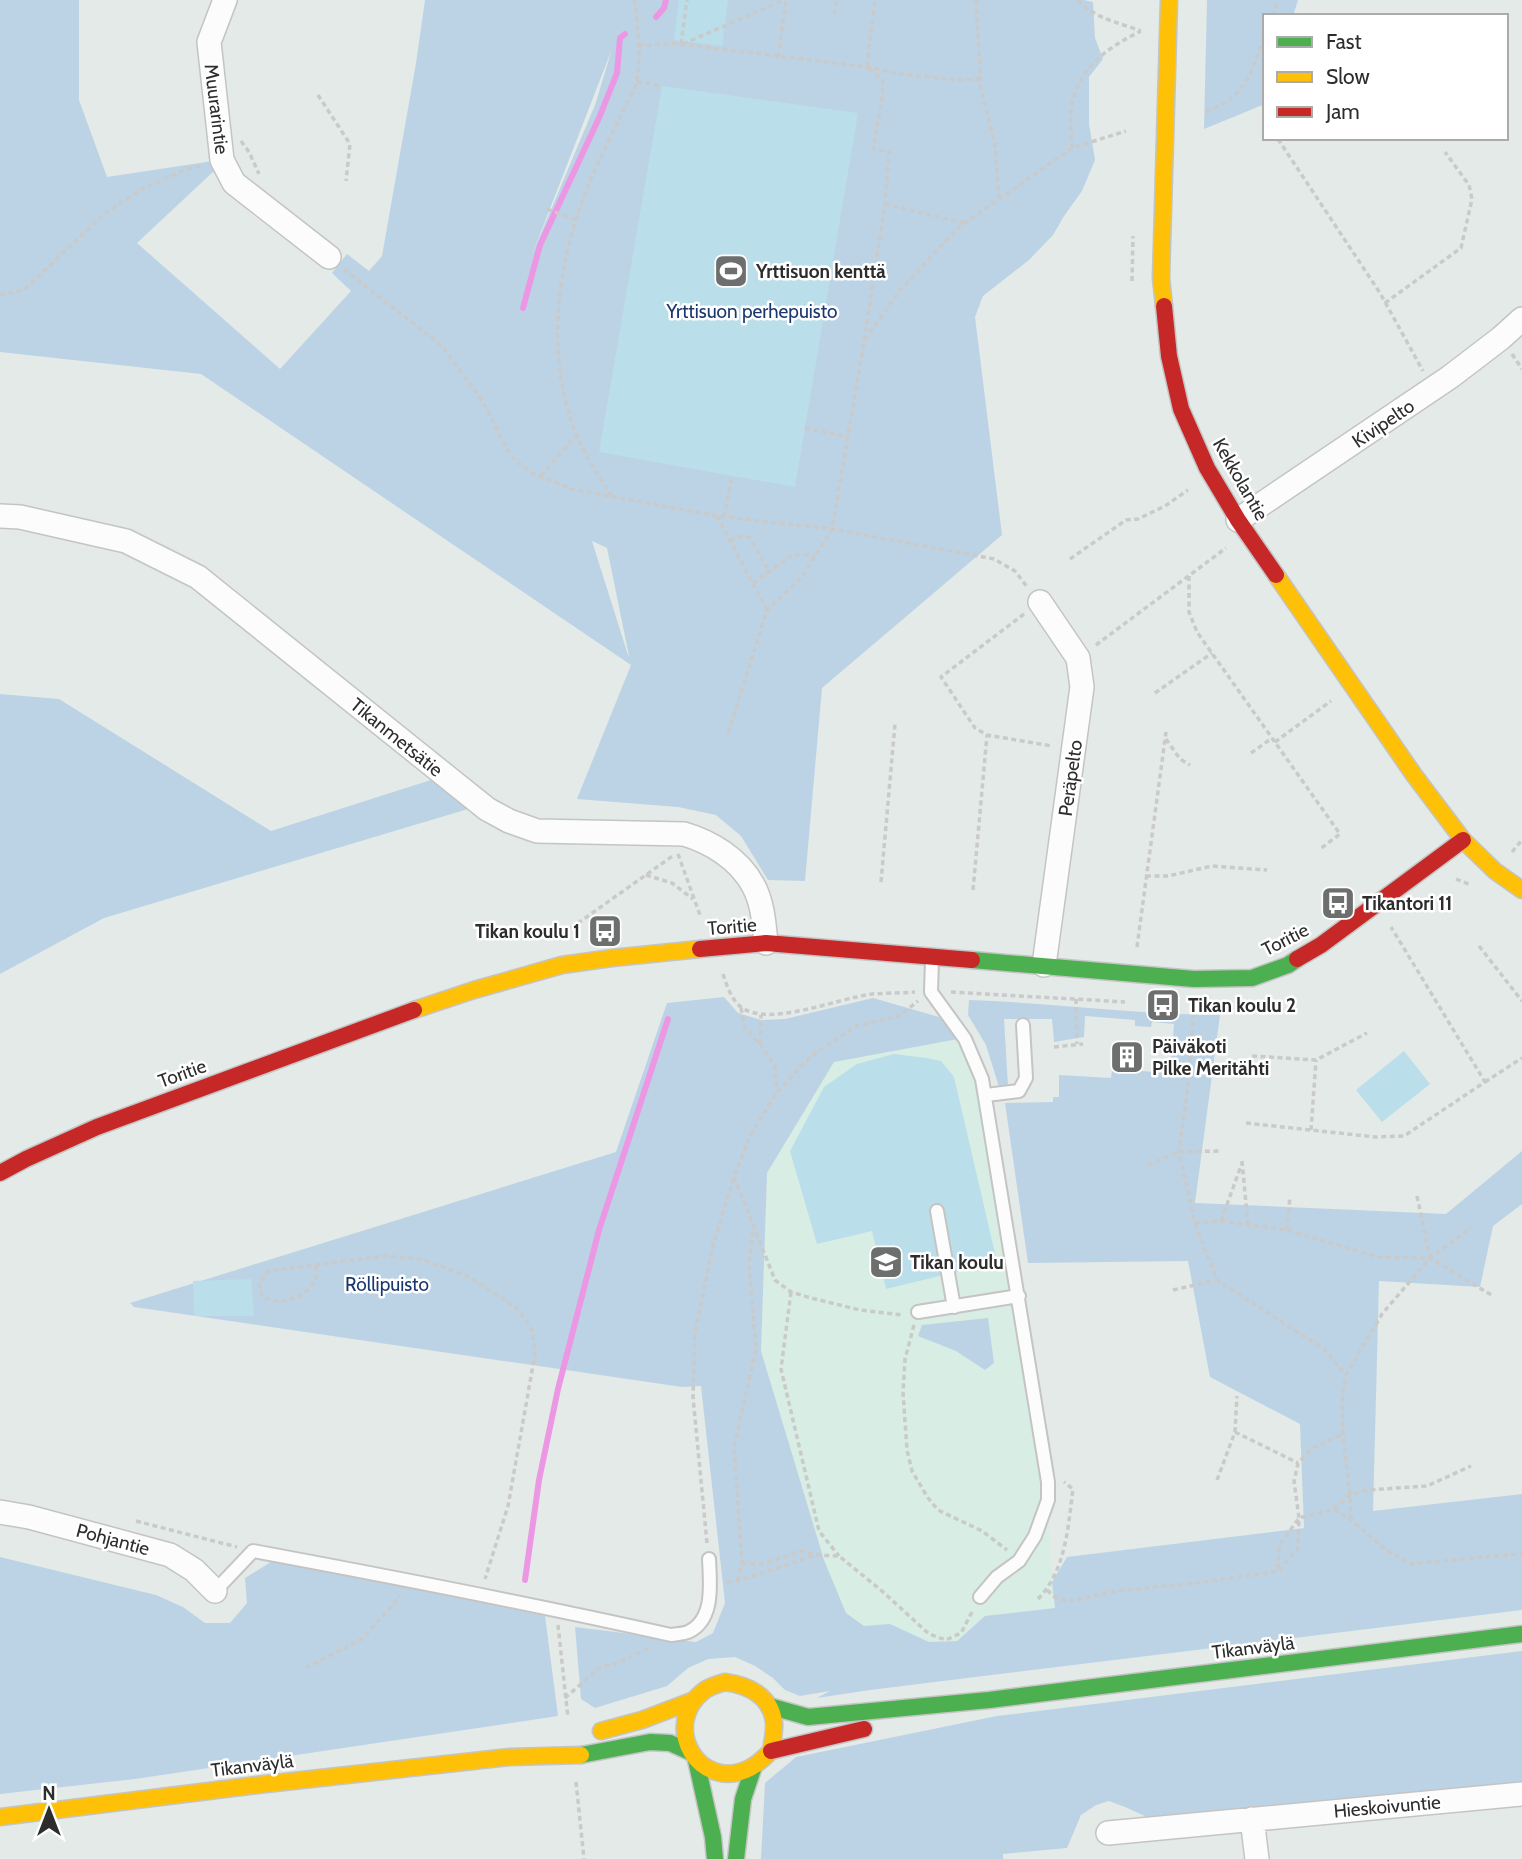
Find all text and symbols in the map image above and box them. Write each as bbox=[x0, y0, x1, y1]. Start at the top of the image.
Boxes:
legend bbox=[1263, 14, 1508, 140]
text: Fast bbox=[1326, 29, 1362, 54]
street label: Muurarintie bbox=[200, 63, 233, 156]
text: Slow bbox=[1326, 64, 1370, 89]
text: Jam bbox=[1325, 99, 1360, 124]
sports icon: Yrttisuon kenttä bbox=[712, 252, 750, 290]
place label: Yrttisuon kenttä bbox=[755, 260, 886, 283]
park label: Yrttisuon perhepuisto bbox=[665, 300, 838, 323]
street label: Kivipelto bbox=[1348, 394, 1419, 453]
street label: Kekkolantie bbox=[1208, 434, 1273, 525]
street label: Tikanmetsätie bbox=[346, 693, 448, 782]
street label: Peräpelto bbox=[1054, 738, 1087, 818]
bus stop icon: Tikantori 11 bbox=[1319, 884, 1357, 922]
place label: Tikantori 11 bbox=[1362, 892, 1452, 915]
bus stop icon: Tikan koulu 1 bbox=[586, 912, 624, 950]
street label: Toritie bbox=[706, 913, 758, 940]
street label: Toritie bbox=[1258, 918, 1313, 961]
place label: Tikan koulu 1 bbox=[475, 920, 580, 943]
bus stop icon: Tikan koulu 2 bbox=[1144, 986, 1182, 1024]
place label: Tikan koulu 2 bbox=[1188, 994, 1296, 1017]
place label: Päiväkoti Pilke Meritähti bbox=[1152, 1035, 1269, 1080]
building icon: Päiväkoti Pilke Meritähti bbox=[1108, 1038, 1146, 1076]
street label: Toritie bbox=[155, 1054, 210, 1093]
school or university icon: Tikan koulu bbox=[867, 1243, 905, 1281]
place label: Tikan koulu bbox=[910, 1251, 1004, 1274]
park label: Röllipuisto bbox=[345, 1273, 429, 1296]
street label: Pohjantie bbox=[74, 1519, 152, 1560]
street label: Tikanväylä bbox=[1210, 1631, 1296, 1664]
street label: Tikanväylä bbox=[209, 1749, 295, 1782]
north arrow bbox=[14, 1775, 84, 1845]
text: N bbox=[42, 1782, 56, 1805]
street label: Hieskoivuntie bbox=[1333, 1790, 1442, 1823]

